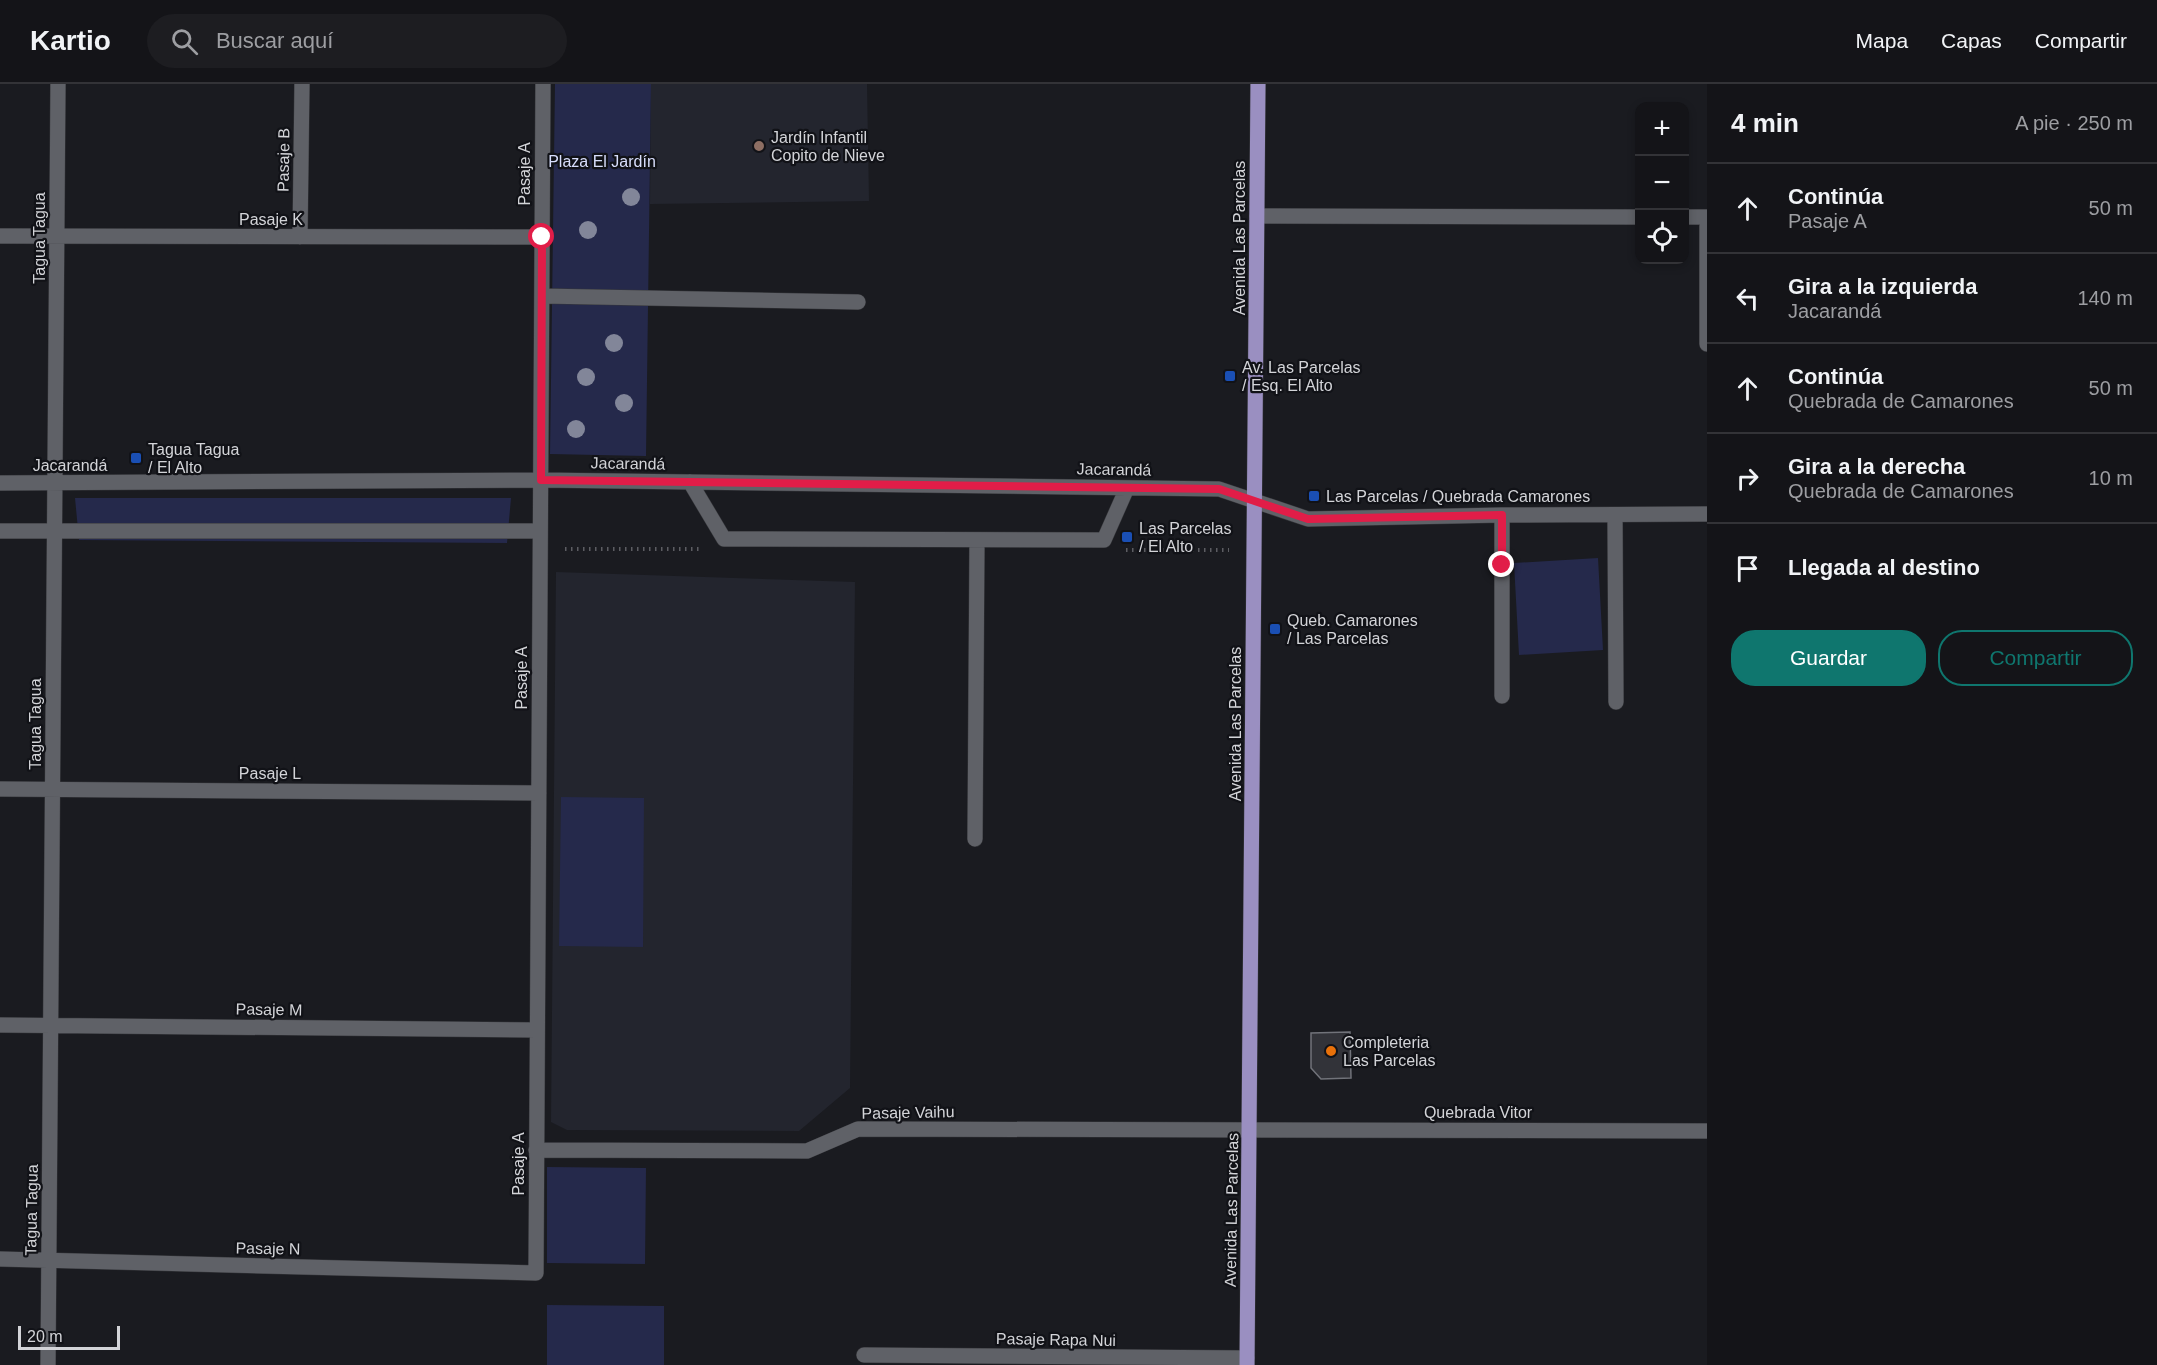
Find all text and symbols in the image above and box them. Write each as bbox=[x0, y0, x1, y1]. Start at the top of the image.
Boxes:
search box bbox=[147, 14, 567, 68]
text: Kartio bbox=[30, 25, 111, 56]
icon: search bbox=[168, 25, 201, 58]
text: Buscar aquí bbox=[216, 28, 333, 53]
text: Mapa bbox=[1856, 29, 1908, 52]
text: Capas bbox=[1941, 29, 2002, 52]
text: Compartir bbox=[2035, 29, 2127, 52]
map controls bbox=[1635, 102, 1689, 264]
button: + bbox=[1635, 102, 1689, 156]
text: 4 min bbox=[1731, 108, 1799, 138]
text: A pie · 250 m bbox=[2015, 112, 2133, 134]
street label: Pasaje B bbox=[274, 128, 293, 192]
place label: Jardín Infantil Copito de Nieve bbox=[771, 129, 885, 164]
marker: Jardín Infantil Copito de Nieve bbox=[752, 139, 766, 153]
street label: Pasaje A bbox=[516, 142, 533, 206]
park label: Plaza El Jardín bbox=[548, 153, 656, 170]
button: − bbox=[1635, 156, 1689, 210]
street label: Avenida Las Parcelas bbox=[1231, 161, 1248, 315]
text: Continúa bbox=[1788, 184, 1883, 209]
street label: Tagua Tagua bbox=[31, 192, 48, 284]
icon: ahead bbox=[1731, 192, 1764, 225]
text: 50 m bbox=[2089, 197, 2133, 219]
button: locate bbox=[1635, 210, 1689, 264]
text: Pasaje A bbox=[1788, 210, 1867, 232]
street label: Pasaje K bbox=[239, 211, 303, 228]
route start bbox=[528, 223, 554, 249]
text: Gira a la izquierda bbox=[1788, 274, 1978, 299]
icon: left bbox=[1731, 282, 1764, 315]
text: 140 m bbox=[2077, 287, 2133, 309]
text: Jacarandá bbox=[1788, 300, 1881, 322]
place label: Av. Las Parcelas / Esq. El Alto bbox=[1242, 359, 1361, 394]
text: Continúa bbox=[1788, 364, 1883, 389]
marker: Av. Las Parcelas / Esq. El Alto bbox=[1223, 369, 1237, 383]
icon: ahead bbox=[1731, 372, 1764, 405]
text: 50 m bbox=[2089, 377, 2133, 399]
text: Quebrada de Camarones bbox=[1788, 390, 2014, 412]
place label: Tagua Tagua / El Alto bbox=[148, 441, 239, 476]
marker: Tagua Tagua / El Alto bbox=[129, 451, 143, 465]
street label: Jacarandá bbox=[590, 454, 666, 473]
text: Gira a la derecha bbox=[1788, 454, 1965, 479]
street label: Jacarandá bbox=[33, 457, 107, 474]
street label: Jacarandá bbox=[1076, 460, 1152, 479]
icon: right bbox=[1731, 462, 1764, 495]
text: 10 m bbox=[2089, 467, 2133, 489]
text: Quebrada de Camarones bbox=[1788, 480, 2014, 502]
place label: Las Parcelas / Quebrada Camarones bbox=[1326, 488, 1590, 505]
marker: Las Parcelas / Quebrada Camarones bbox=[1307, 489, 1321, 503]
place label: Las Parcelas / El Alto bbox=[1139, 520, 1232, 555]
marker: Las Parcelas / El Alto bbox=[1120, 530, 1134, 544]
route end bbox=[1488, 551, 1514, 577]
icon: arrive bbox=[1731, 552, 1764, 585]
text: Llegada al destino bbox=[1788, 555, 1980, 580]
place label: Queb. Camarones / Las Parcelas bbox=[1287, 612, 1418, 647]
marker: Queb. Camarones / Las Parcelas bbox=[1268, 622, 1282, 636]
button: Guardar bbox=[1731, 630, 1926, 686]
button: Compartir bbox=[1938, 630, 2133, 686]
street label: Pasaje A bbox=[513, 646, 530, 710]
street label: Avenida Las Parcelas bbox=[1227, 647, 1244, 801]
street label: Tagua Tagua bbox=[27, 678, 44, 770]
street label: Pasaje L bbox=[239, 765, 301, 782]
street label: Pasaje M bbox=[235, 1000, 302, 1019]
place label: Completeria Las Parcelas bbox=[1343, 1034, 1436, 1069]
marker: Completeria Las Parcelas bbox=[1324, 1044, 1338, 1058]
street label: Pasaje Vaihu bbox=[861, 1103, 955, 1122]
street label: Quebrada Vitor bbox=[1424, 1104, 1533, 1121]
street label: Pasaje A bbox=[510, 1132, 527, 1196]
street label: Avenida Las Parcelas bbox=[1222, 1133, 1241, 1287]
street label: Tagua Tagua bbox=[22, 1164, 41, 1256]
street label: Pasaje N bbox=[235, 1239, 301, 1258]
scale bar bbox=[18, 1323, 120, 1350]
text: 20 m bbox=[27, 1328, 63, 1345]
street label: Pasaje Rapa Nui bbox=[996, 1330, 1116, 1349]

